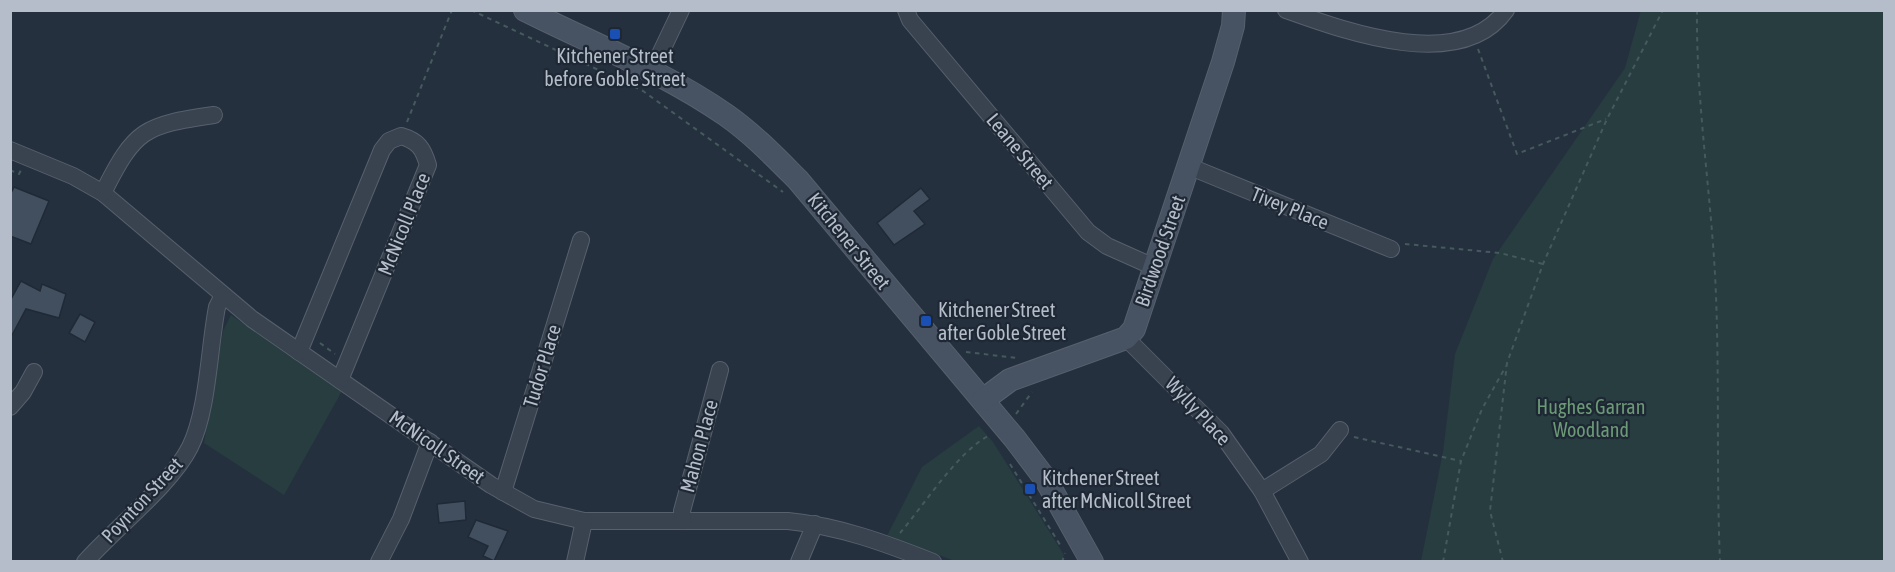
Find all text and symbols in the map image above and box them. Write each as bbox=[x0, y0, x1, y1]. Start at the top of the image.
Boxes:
marker: Kitchener Street before Goble Street bbox=[608, 27, 622, 41]
place label: Kitchener Street before Goble Street bbox=[544, 44, 686, 90]
street label: Leane Street bbox=[982, 108, 1059, 193]
street label: McNicoll Place bbox=[373, 169, 434, 278]
street label: Tivey Place bbox=[1248, 182, 1332, 234]
street label: Kitchener Street bbox=[803, 188, 895, 294]
street label: Birdwood Street bbox=[1130, 192, 1189, 309]
place label: Kitchener Street after Goble Street bbox=[938, 298, 1067, 344]
marker: Kitchener Street after Goble Street bbox=[919, 314, 933, 328]
street label: Tudor Place bbox=[518, 321, 565, 410]
street label: Wylly Place bbox=[1161, 372, 1236, 450]
park label: Hughes Garran Woodland bbox=[1537, 395, 1645, 441]
street label: Mahon Place bbox=[675, 397, 722, 495]
street label: McNicoll Street bbox=[385, 405, 490, 488]
street label: Poynton Street bbox=[96, 452, 187, 547]
place label: Kitchener Street after McNicoll Street bbox=[1042, 466, 1192, 512]
marker: Kitchener Street after McNicoll Street bbox=[1023, 482, 1037, 496]

